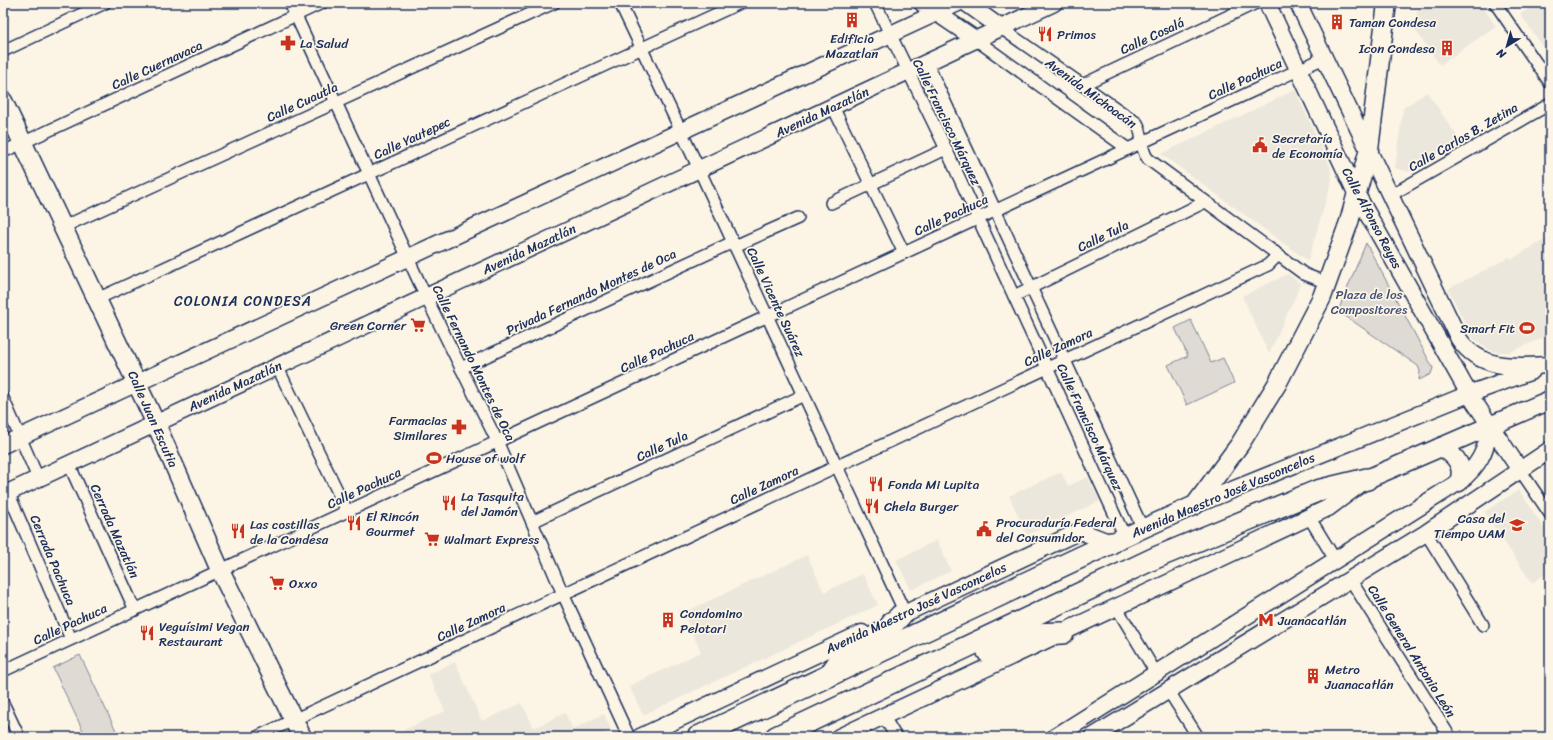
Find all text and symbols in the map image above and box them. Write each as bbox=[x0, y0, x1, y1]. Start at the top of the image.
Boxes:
building icon: Edificio Mazatlan bbox=[843, 11, 861, 29]
street label: Calle Cosalá bbox=[1116, 11, 1188, 61]
place label: Taman Condesa bbox=[1349, 11, 1437, 34]
building icon: Taman Condesa bbox=[1328, 13, 1346, 31]
place label: Primos bbox=[1057, 23, 1096, 46]
restaurant icon: Primos bbox=[1036, 25, 1054, 43]
north arrow bbox=[1487, 26, 1527, 66]
place label: Edificio Mazatlan bbox=[826, 27, 878, 65]
place label: La Salud bbox=[300, 32, 349, 55]
street label: Calle Cuernavaca bbox=[108, 34, 207, 96]
pharmacy icon: La Salud bbox=[279, 34, 297, 52]
place label: Icon Condesa bbox=[1358, 37, 1435, 60]
building icon: Icon Condesa bbox=[1438, 39, 1456, 57]
text: N bbox=[1492, 43, 1511, 64]
street label: Avenida Michoacán bbox=[1039, 51, 1142, 134]
street label: Calle Pachuca bbox=[1204, 52, 1286, 106]
street label: Calle Francisco Márquez bbox=[906, 55, 988, 190]
street label: Calle Cuautla bbox=[262, 75, 342, 129]
street label: Avenida Mazatlán bbox=[770, 80, 873, 144]
street label: Calle Carlos B. Zetina bbox=[1404, 96, 1523, 178]
street label: Calle Yautepec bbox=[370, 110, 454, 166]
place label: Secretaría de Economía bbox=[1272, 127, 1343, 165]
public building icon: Secretaría de Economía bbox=[1251, 136, 1269, 154]
street label: Calle Alfonso Reyes bbox=[1335, 163, 1409, 273]
street label: Calle Pachuca bbox=[910, 188, 992, 242]
street label: Calle Tula bbox=[1073, 213, 1133, 258]
street label: Avenida Mazatlán bbox=[477, 217, 580, 281]
street label: Privada Fernando Montes de Oca bbox=[502, 242, 681, 342]
street label: Calle Vicente Suárez bbox=[740, 243, 812, 362]
street label: Calle Fernando Montes de Oca bbox=[426, 281, 522, 446]
park label: Plaza de los Compositores bbox=[1331, 283, 1408, 321]
district label: COLONIA CONDESA bbox=[174, 289, 312, 314]
place label: Green Corner bbox=[330, 314, 407, 337]
supermarket icon: Green Corner bbox=[409, 316, 427, 334]
place label: Smart Fit bbox=[1460, 317, 1515, 340]
sports icon: Smart Fit bbox=[1518, 319, 1536, 337]
street label: Calle Zamora bbox=[1020, 321, 1097, 373]
street label: Calle Pachuca bbox=[616, 325, 698, 379]
street label: Avenida Mazatlán bbox=[183, 354, 286, 418]
street label: Calle Francisco Márquez bbox=[1050, 359, 1130, 495]
street label: Calle Juan Escutia bbox=[121, 367, 185, 472]
place label: Farmacias Similares bbox=[389, 409, 448, 447]
pharmacy icon: Farmacias Similares bbox=[450, 418, 468, 436]
street label: Calle Tula bbox=[632, 424, 692, 468]
street label: Avenida Maestro José Vasconcelos bbox=[1127, 445, 1319, 545]
place label: House of wolf bbox=[446, 447, 526, 470]
sports icon: House of wolf bbox=[425, 449, 443, 467]
street label: Calle Zamora bbox=[726, 459, 803, 511]
street label: Calle Pachuca bbox=[323, 461, 405, 515]
place label: Fonda Mi Lupita bbox=[888, 473, 980, 496]
restaurant icon: Fonda Mi Lupita bbox=[867, 475, 885, 493]
street label: Cerrada Mazatlán bbox=[84, 480, 146, 582]
place label: La Tasquita del Jamón bbox=[461, 485, 524, 523]
restaurant icon: La Tasquita del Jamón bbox=[440, 494, 458, 512]
place label: Chela Burger bbox=[884, 495, 959, 518]
restaurant icon: Chela Burger bbox=[863, 497, 881, 515]
place label: El Rincón Gourmet bbox=[366, 505, 419, 543]
place label: Casa del Tiempo UAM bbox=[1434, 507, 1505, 545]
street label: Cerrada Pachuca bbox=[24, 511, 83, 609]
place label: Procuraduría Federal del Consumidor bbox=[996, 511, 1117, 549]
place label: Las costillas de la Condesa bbox=[250, 513, 329, 551]
restaurant icon: El Rincón Gourmet bbox=[345, 514, 363, 532]
school or university icon: Casa del Tiempo UAM bbox=[1508, 516, 1526, 534]
public building icon: Procuraduría Federal del Consumidor bbox=[975, 520, 993, 538]
restaurant icon: Las costillas de la Condesa bbox=[229, 522, 247, 540]
place label: Walmart Express bbox=[444, 528, 540, 551]
supermarket icon: Walmart Express bbox=[423, 530, 441, 548]
street label: Avenida Maestro José Vasconcelos bbox=[821, 555, 1011, 661]
place label: Oxxo bbox=[289, 572, 318, 595]
supermarket icon: Oxxo bbox=[268, 574, 286, 592]
street label: Calle General Antonio León bbox=[1362, 580, 1462, 722]
street label: Calle Zamora bbox=[433, 596, 510, 648]
street label: Calle Pachuca bbox=[29, 597, 111, 651]
place label: Condomino Pelotari bbox=[680, 602, 743, 640]
place label: Juanacatlán bbox=[1277, 609, 1347, 632]
building icon: Condomino Pelotari bbox=[659, 611, 677, 629]
metro station icon: Juanacatlán bbox=[1257, 611, 1275, 629]
place label: Veguísimi Vegan Restaurant bbox=[159, 615, 249, 653]
restaurant icon: Veguísimi Vegan Restaurant bbox=[138, 624, 156, 642]
place label: Metro Juanacatlán bbox=[1324, 658, 1394, 696]
building icon: Metro Juanacatlán bbox=[1304, 667, 1322, 685]

